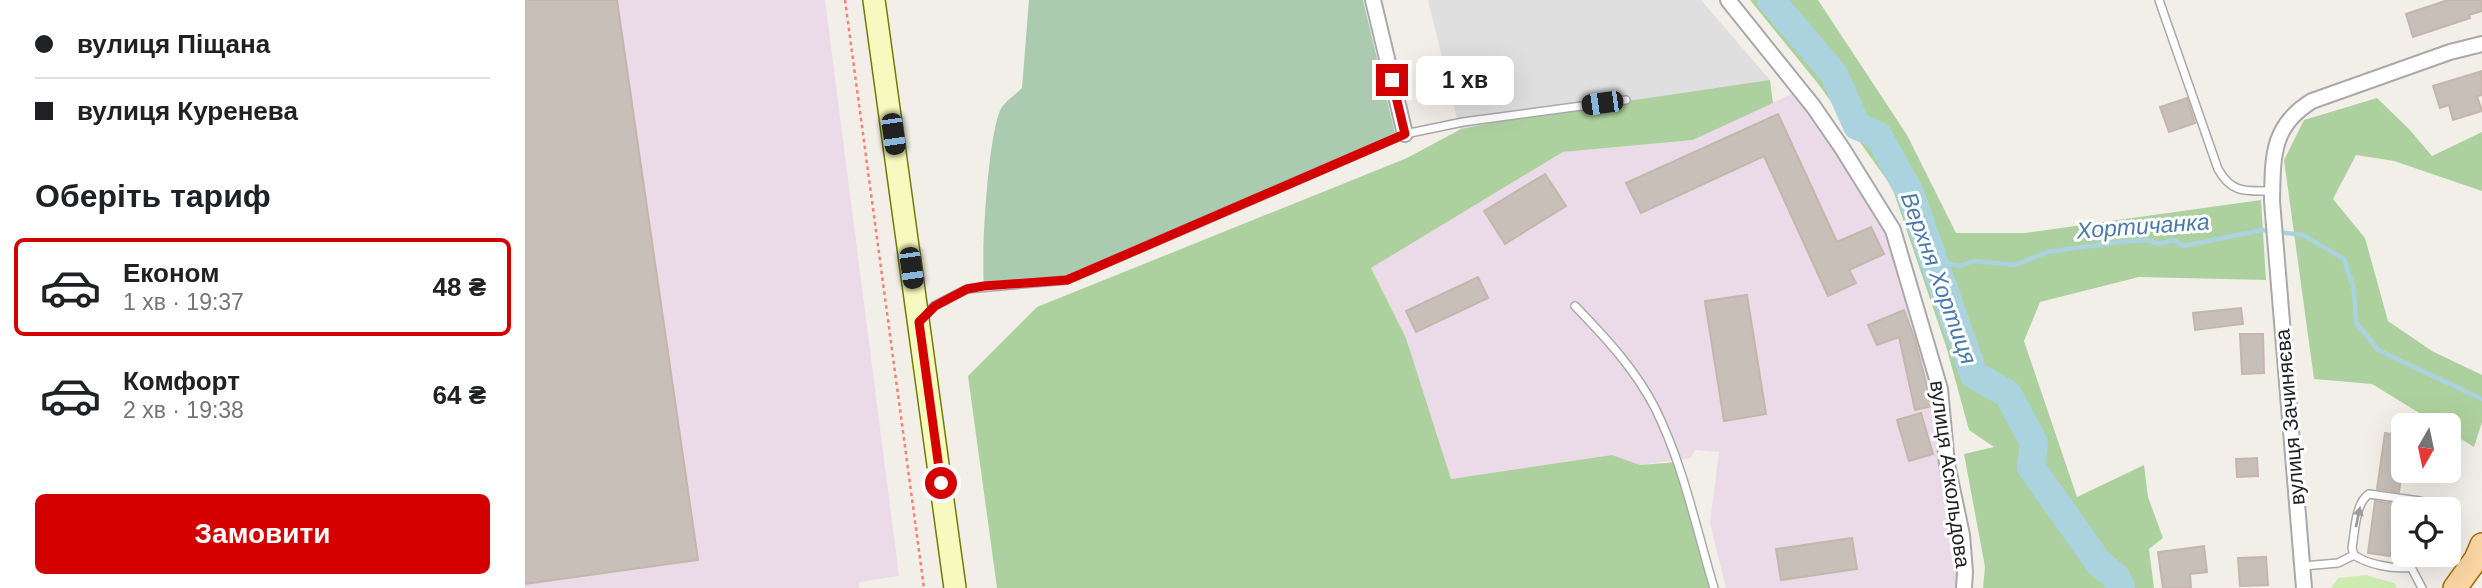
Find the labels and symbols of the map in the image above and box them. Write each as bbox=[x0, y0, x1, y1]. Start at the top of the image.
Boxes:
callout: 1 хв bbox=[1417, 56, 1515, 104]
route end bbox=[1376, 64, 1408, 96]
car bbox=[1580, 90, 1625, 116]
car bbox=[880, 112, 907, 156]
water label: Верхня Хортиця bbox=[1896, 189, 1982, 367]
water label: Хортичанка bbox=[2075, 208, 2210, 244]
car bbox=[898, 246, 925, 290]
street label: вулиця Зачиняєва bbox=[2270, 328, 2309, 506]
street label: вулиця Аскольдова bbox=[1926, 379, 1975, 569]
north arrow bbox=[2391, 413, 2461, 483]
route start bbox=[925, 467, 957, 499]
one-way arrow bbox=[2353, 506, 2364, 528]

